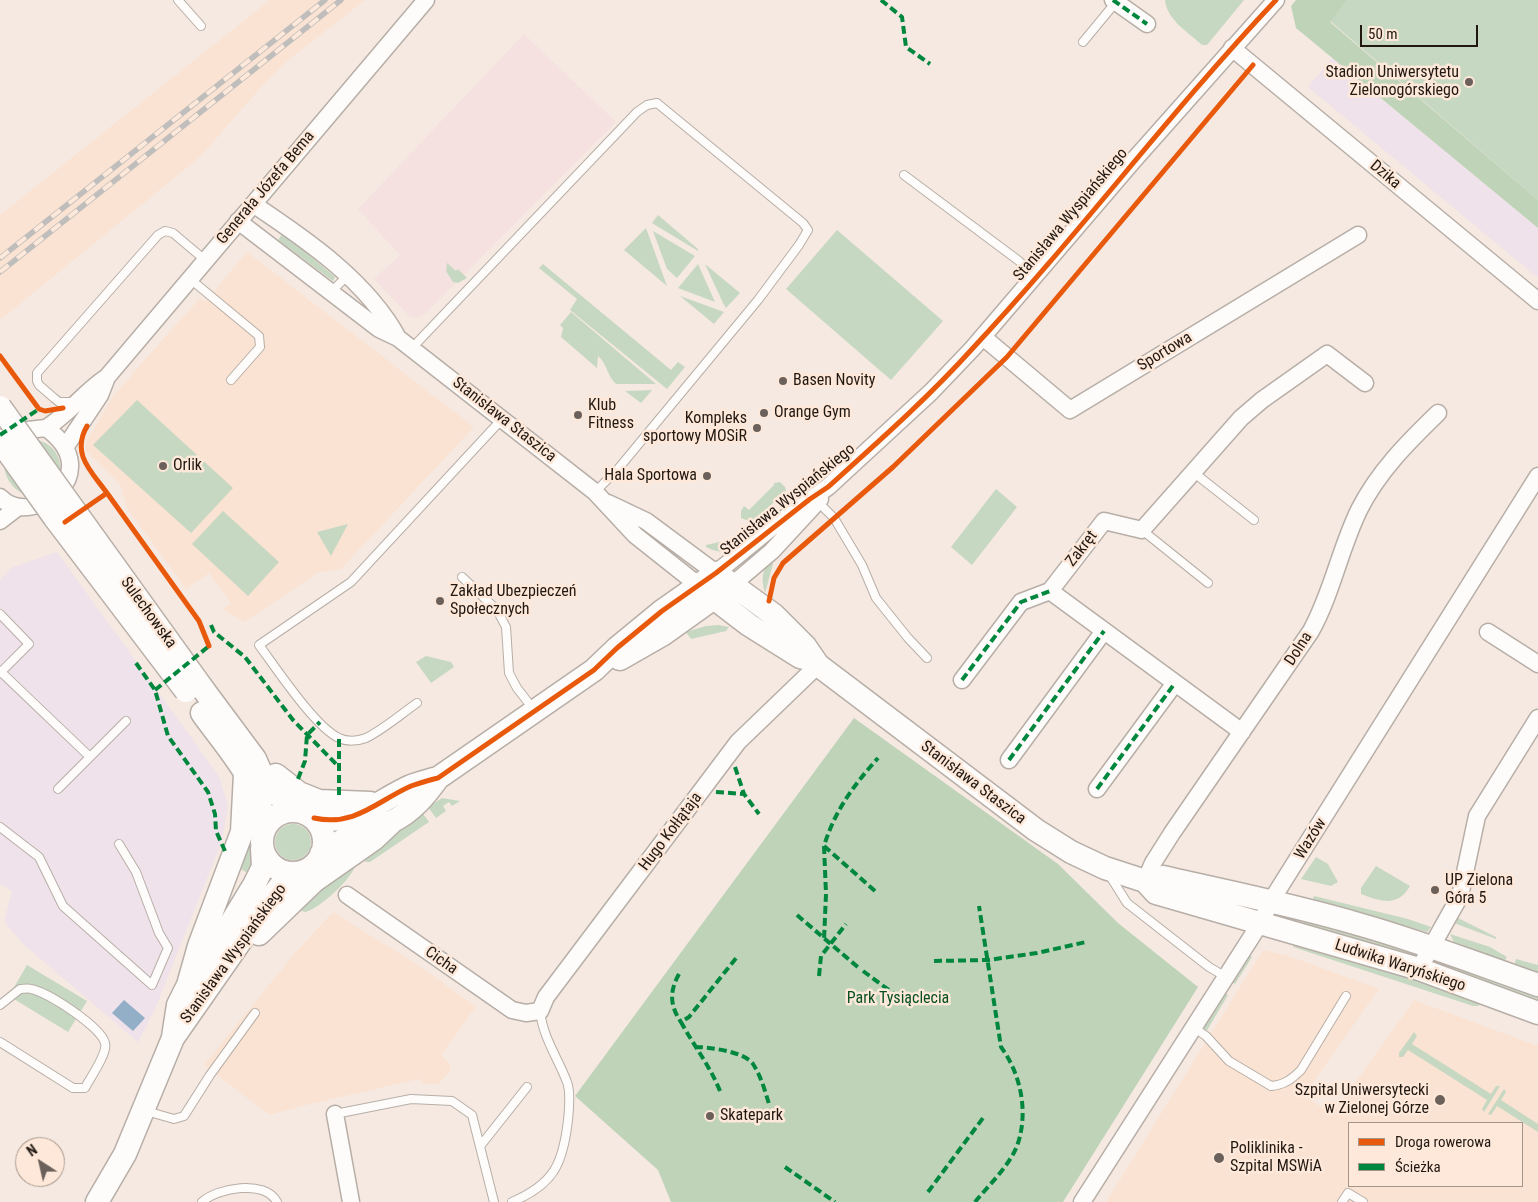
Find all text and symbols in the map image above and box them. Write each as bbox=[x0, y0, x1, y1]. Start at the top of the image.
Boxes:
scale bar bbox=[1363, 15, 1480, 47]
text: 50 m bbox=[1368, 25, 1398, 43]
place label: Stadion Uniwersytetu Zielonogórskiego bbox=[1325, 63, 1459, 101]
marker: Stadion Uniwersytetu Zielonogórskiego bbox=[1463, 76, 1475, 88]
street label: Generała Józefa Bema bbox=[213, 127, 319, 249]
street label: Stanisława Wyspiańskiego bbox=[1010, 145, 1132, 285]
street label: Dzika bbox=[1366, 156, 1404, 194]
street label: Sportowa bbox=[1134, 328, 1196, 376]
place label: Basen Novity bbox=[793, 371, 875, 391]
street label: Stanisława Staszica bbox=[448, 373, 560, 467]
marker: Basen Novity bbox=[777, 375, 789, 387]
place label: Klub Fitness bbox=[588, 396, 634, 434]
place label: Orange Gym bbox=[774, 403, 851, 423]
marker: Orange Gym bbox=[758, 407, 770, 419]
marker: Klub Fitness bbox=[572, 409, 584, 421]
place label: Kompleks sportowy MOSiR bbox=[643, 409, 747, 447]
marker: Kompleks sportowy MOSiR bbox=[751, 422, 763, 434]
street label: Stanisława Wyspiańskiego bbox=[717, 440, 859, 560]
place label: Orlik bbox=[173, 456, 202, 476]
marker: Orlik bbox=[157, 460, 169, 472]
place label: Hala Sportowa bbox=[604, 466, 697, 486]
marker: Hala Sportowa bbox=[701, 470, 713, 482]
street label: Zakręt bbox=[1062, 527, 1102, 571]
street label: Sulechowska bbox=[116, 574, 180, 652]
place label: Zakład Ubezpieczeń Społecznych bbox=[450, 582, 577, 620]
marker: Zakład Ubezpieczeń Społecznych bbox=[434, 595, 446, 607]
street label: Dolna bbox=[1281, 629, 1317, 669]
street label: Stanisława Staszica bbox=[917, 737, 1029, 829]
street label: Hugo Kołłątaja bbox=[635, 789, 707, 875]
street label: Wazów bbox=[1291, 815, 1331, 863]
place label: UP Zielona Góra 5 bbox=[1445, 871, 1513, 909]
street label: Stanisława Wyspiańskiego bbox=[177, 881, 291, 1027]
marker: UP Zielona Góra 5 bbox=[1429, 884, 1441, 896]
street label: Ludwika Waryńskiego bbox=[1332, 936, 1468, 996]
street label: Cicha bbox=[421, 943, 461, 979]
park label: Park Tysiąclecia bbox=[847, 989, 949, 1009]
place label: Szpital Uniwersytecki w Zielonej Górze bbox=[1295, 1081, 1429, 1119]
marker: Szpital Uniwersytecki w Zielonej Górze bbox=[1433, 1093, 1447, 1107]
place label: Skatepark bbox=[720, 1106, 783, 1126]
marker: Skatepark bbox=[704, 1110, 716, 1122]
legend bbox=[1348, 1122, 1523, 1187]
text: Droga rowerowa bbox=[1395, 1133, 1491, 1151]
north arrow bbox=[15, 1137, 65, 1187]
place label: Poliklinika - Szpital MSWiA bbox=[1230, 1139, 1322, 1177]
text: N bbox=[24, 1142, 40, 1160]
marker: Poliklinika - Szpital MSWiA bbox=[1212, 1151, 1226, 1165]
text: Ścieżka bbox=[1395, 1158, 1441, 1176]

